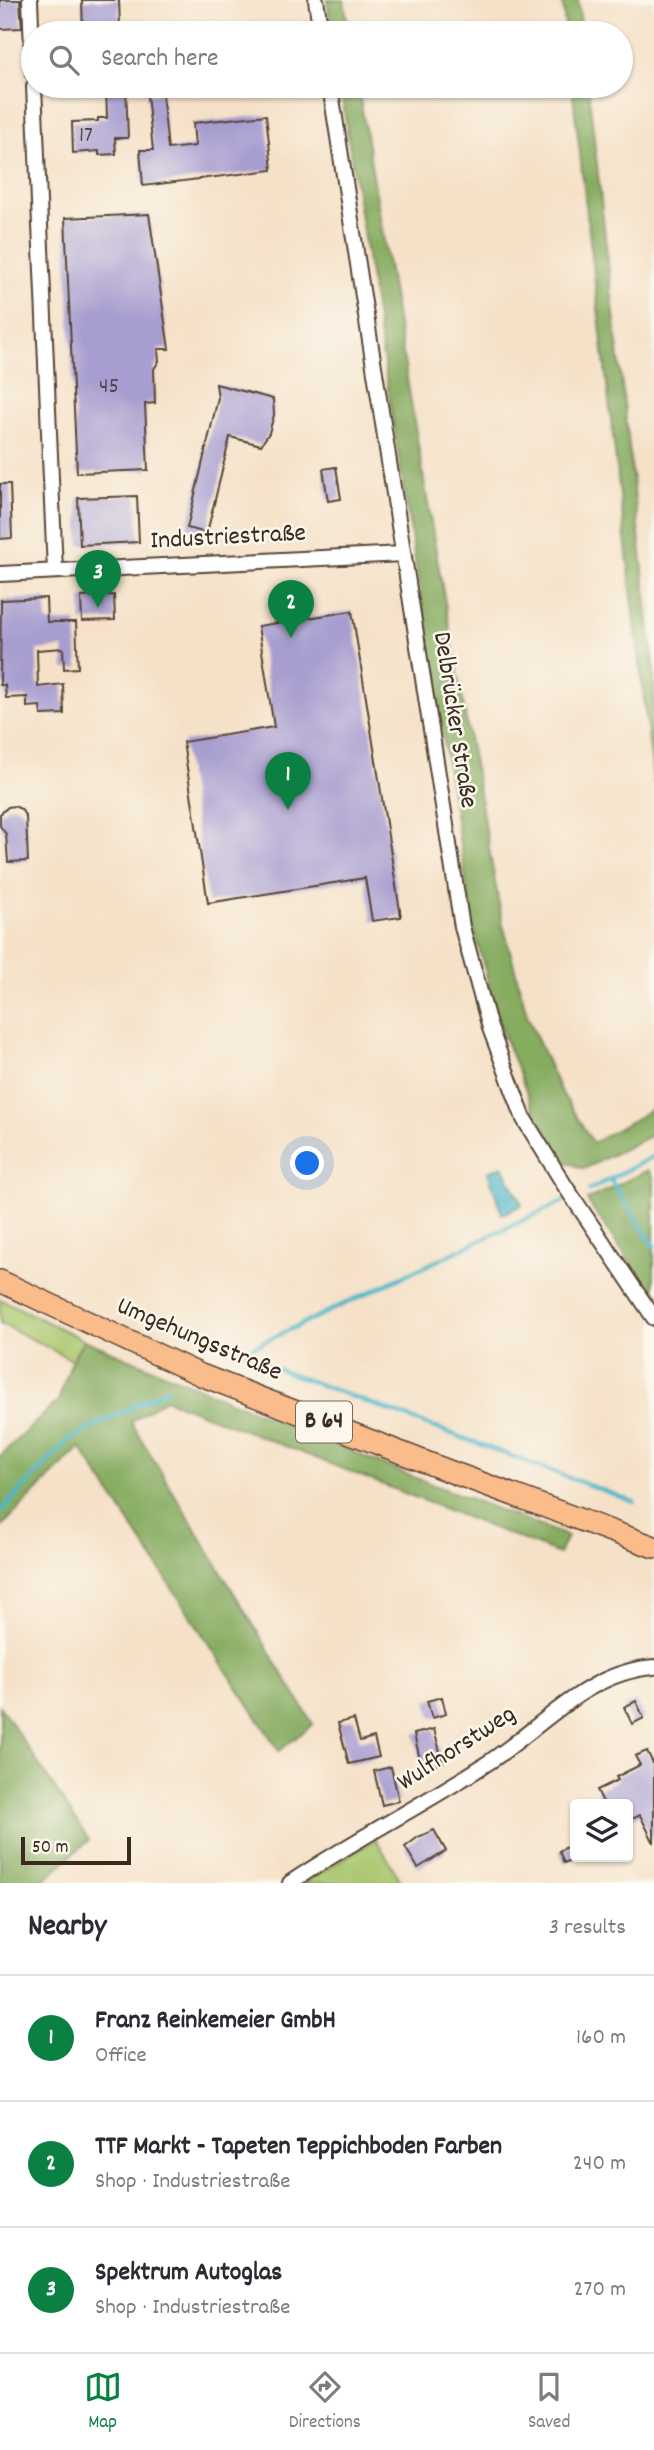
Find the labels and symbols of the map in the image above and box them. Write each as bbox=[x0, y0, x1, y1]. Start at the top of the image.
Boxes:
house number: 17 bbox=[79, 120, 93, 153]
house number: 45 bbox=[99, 371, 119, 404]
street label: Industriestraße bbox=[149, 515, 307, 561]
pin: 3 bbox=[75, 550, 121, 608]
pin: 2 bbox=[268, 580, 314, 638]
street label: Delbrücker Straße bbox=[422, 629, 486, 811]
pin: 1 bbox=[265, 752, 311, 810]
your location bbox=[290, 1146, 324, 1180]
street label: Umgehungsstraße bbox=[110, 1288, 288, 1392]
road number: B 64 bbox=[296, 1402, 352, 1442]
street label: Wulfhorstweg bbox=[390, 1697, 524, 1801]
scale bar bbox=[21, 1834, 131, 1866]

